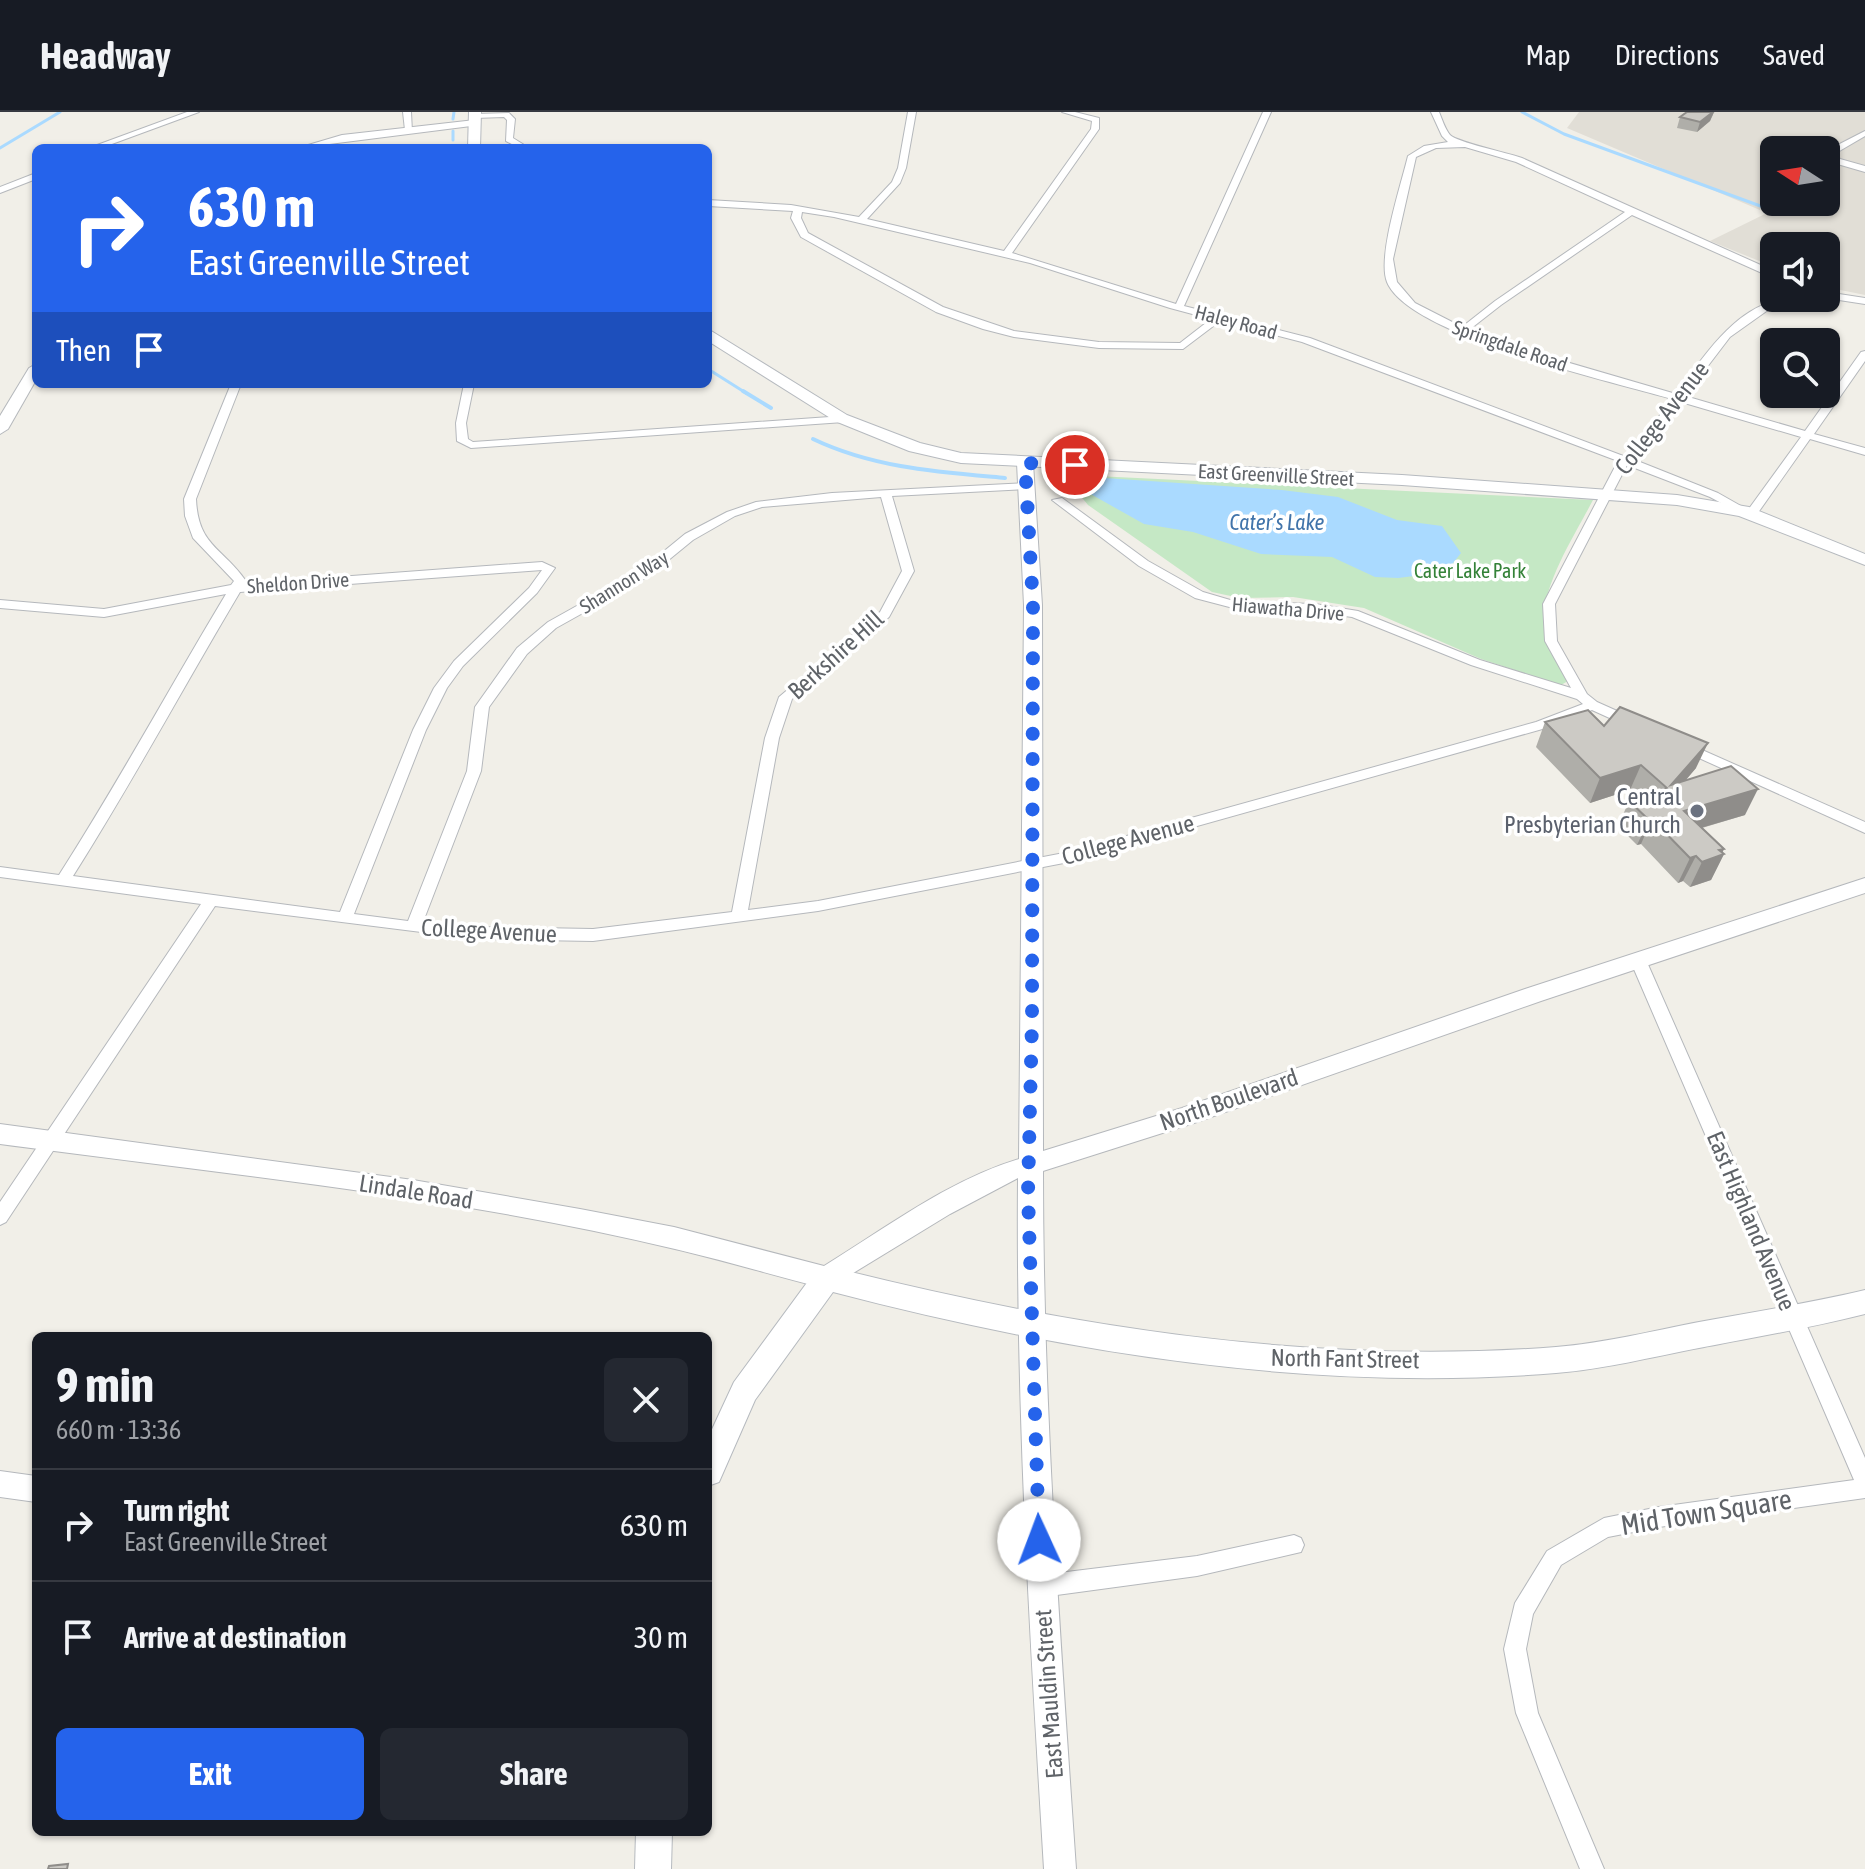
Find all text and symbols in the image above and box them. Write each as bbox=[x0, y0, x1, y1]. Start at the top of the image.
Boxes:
text: Headway bbox=[40, 34, 171, 77]
text: Map bbox=[1526, 39, 1571, 71]
text: Directions bbox=[1615, 39, 1719, 71]
text: Saved bbox=[1763, 39, 1825, 71]
north arrow bbox=[1760, 136, 1840, 216]
map controls bbox=[1760, 136, 1840, 408]
text: 630 m bbox=[188, 175, 315, 239]
icon: right bbox=[56, 176, 160, 280]
button: sound bbox=[1760, 232, 1840, 312]
text: East Greenville Street bbox=[188, 241, 470, 283]
street label: Haley Road bbox=[1193, 300, 1280, 344]
street label: Springdale Road bbox=[1450, 315, 1571, 376]
icon: arrive bbox=[127, 328, 171, 372]
button: search bbox=[1760, 328, 1840, 408]
text: Then bbox=[56, 333, 111, 367]
street label: College Avenue bbox=[1609, 356, 1714, 480]
pin bbox=[1041, 431, 1109, 499]
icon: arrive bbox=[1053, 443, 1097, 487]
street label: East Greenville Street bbox=[1197, 459, 1355, 490]
water label: Cater’s Lake bbox=[1229, 509, 1325, 535]
street label: Shannon Way bbox=[575, 545, 672, 618]
park label: Cater Lake Park bbox=[1414, 559, 1526, 582]
street label: Sheldon Drive bbox=[246, 567, 350, 598]
street label: Hiawatha Drive bbox=[1231, 592, 1345, 625]
street label: Berkshire Hill bbox=[782, 604, 889, 704]
place label: Central Presbyterian Church bbox=[1504, 783, 1682, 838]
marker: Central Presbyterian Church bbox=[1688, 802, 1706, 820]
street label: College Avenue bbox=[1059, 809, 1197, 870]
street label: College Avenue bbox=[420, 913, 558, 948]
street label: North Boulevard bbox=[1156, 1063, 1302, 1136]
street label: East Highland Avenue bbox=[1702, 1127, 1801, 1314]
street label: Lindale Road bbox=[357, 1169, 475, 1214]
street label: North Fant Street bbox=[1270, 1344, 1420, 1373]
text: 9 min bbox=[56, 1357, 154, 1412]
button: close bbox=[604, 1358, 688, 1442]
text: 660 m · 13:36 bbox=[56, 1415, 181, 1445]
street label: Mid Town Square bbox=[1618, 1483, 1794, 1541]
text: Turn right bbox=[124, 1493, 230, 1527]
position arrow bbox=[997, 1498, 1081, 1582]
icon: right bbox=[56, 1503, 100, 1547]
text: 630 m bbox=[620, 1508, 688, 1542]
text: East Greenville Street bbox=[124, 1527, 328, 1557]
street label: East Mauldin Street bbox=[1029, 1608, 1068, 1780]
icon: arrive bbox=[56, 1615, 100, 1659]
text: Arrive at destination bbox=[124, 1620, 346, 1654]
text: 30 m bbox=[634, 1620, 688, 1654]
button: Exit bbox=[56, 1728, 364, 1820]
button: Share bbox=[380, 1728, 688, 1820]

